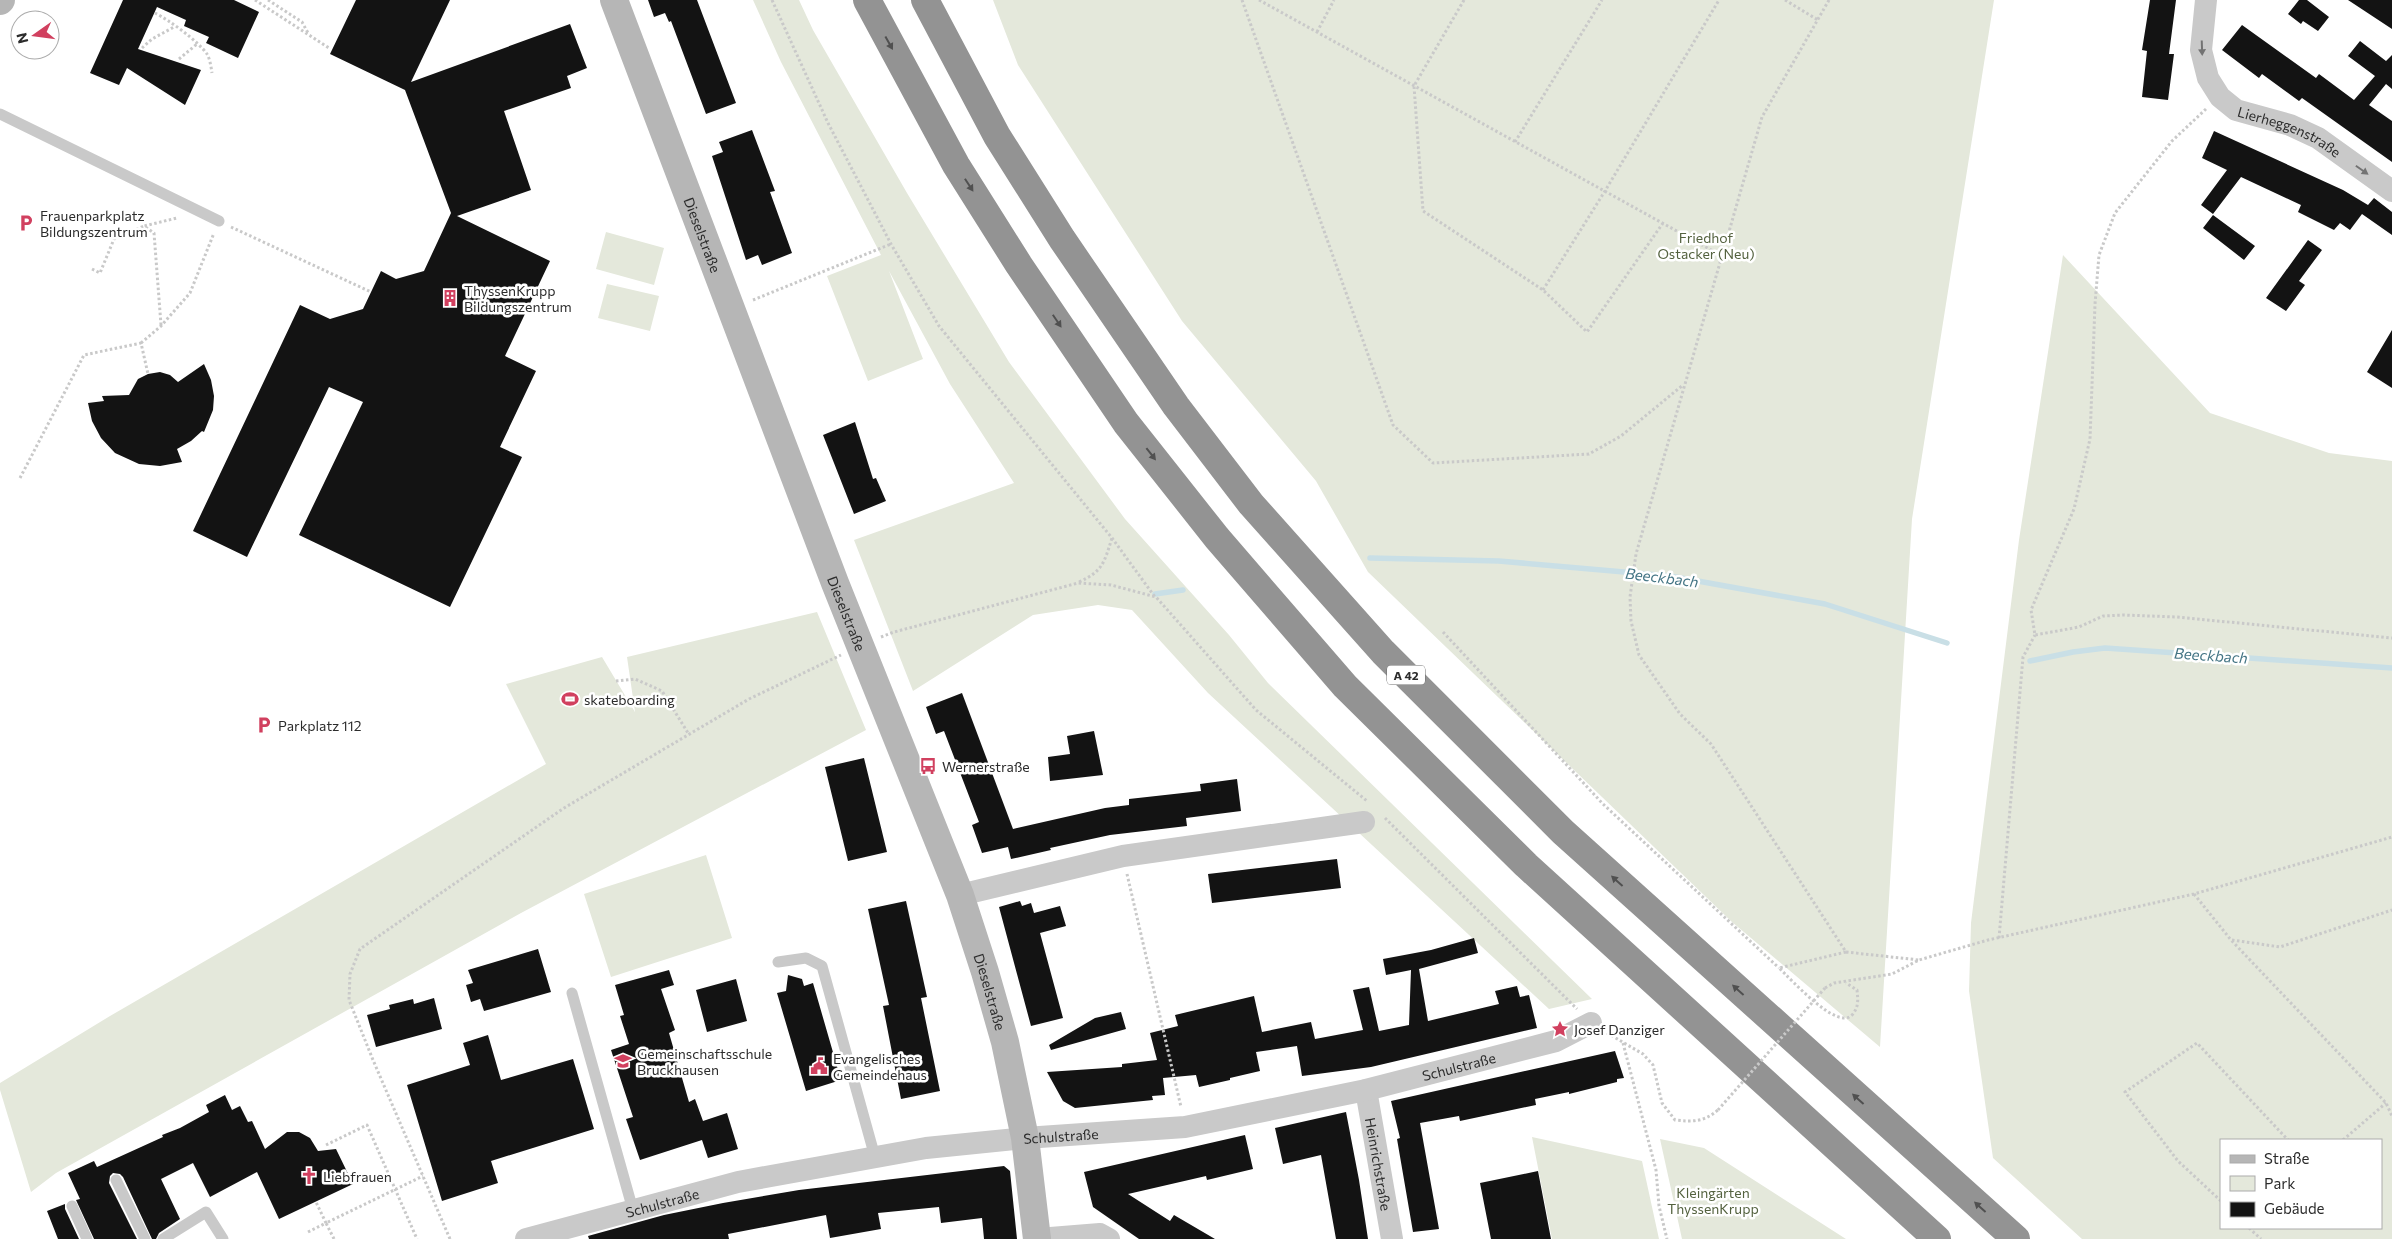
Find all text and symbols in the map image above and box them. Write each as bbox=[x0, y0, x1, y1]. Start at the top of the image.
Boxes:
north arrow bbox=[10, 10, 60, 60]
text: N bbox=[12, 31, 31, 45]
one-way arrow bbox=[885, 36, 893, 51]
one-way arrow bbox=[2199, 41, 2207, 57]
street label: Lierheggenstraße bbox=[2236, 102, 2345, 160]
one-way arrow bbox=[2356, 165, 2369, 175]
one-way arrow bbox=[964, 179, 973, 192]
street label: Dieselstraße bbox=[681, 195, 725, 275]
place label: Frauenparkplatz Bildungszentrum bbox=[40, 207, 148, 240]
parking icon: Frauenparkplatz Bildungszentrum bbox=[16, 213, 36, 233]
park label: Friedhof Ostacker (Neu) bbox=[1657, 229, 1755, 262]
place label: ThyssenKrupp Bildungszentrum bbox=[464, 282, 572, 315]
building icon: ThyssenKrupp Bildungszentrum bbox=[440, 288, 460, 308]
one-way arrow bbox=[1053, 314, 1062, 328]
one-way arrow bbox=[1145, 447, 1156, 460]
water label: Beeckbach bbox=[1624, 564, 1700, 590]
street label: Dieselstraße bbox=[825, 573, 870, 653]
water label: Beeckbach bbox=[2174, 643, 2248, 667]
road number: A 42 bbox=[1387, 666, 1425, 684]
sports icon: skateboarding bbox=[560, 689, 580, 709]
place label: skateboarding bbox=[584, 691, 675, 708]
parking icon: Parkplatz 112 bbox=[254, 715, 274, 735]
place label: Parkplatz 112 bbox=[278, 717, 362, 734]
bus stop icon: Wernerstraße bbox=[918, 756, 938, 776]
place label: Wernerstraße bbox=[942, 758, 1030, 775]
one-way arrow bbox=[1611, 875, 1623, 887]
street label: Dieselstraße bbox=[971, 951, 1010, 1032]
one-way arrow bbox=[1732, 984, 1744, 996]
place icon: Josef Danziger bbox=[1550, 1019, 1570, 1039]
place label: Josef Danziger bbox=[1574, 1021, 1665, 1038]
place label: Gemeinschaftsschule Bruckhausen bbox=[637, 1045, 772, 1078]
street label: Schulstraße bbox=[1420, 1048, 1497, 1084]
place label: Evangelisches Gemeindehaus bbox=[833, 1050, 927, 1083]
school or university icon: Gemeinschaftsschule Bruckhausen bbox=[613, 1051, 633, 1071]
public building icon: Evangelisches Gemeindehaus bbox=[809, 1056, 829, 1076]
one-way arrow bbox=[1852, 1093, 1865, 1104]
street label: Heinrichstraße bbox=[1362, 1116, 1395, 1212]
street label: Schulstraße bbox=[1023, 1124, 1099, 1147]
legend bbox=[2220, 1139, 2382, 1229]
text: Straße bbox=[2264, 1149, 2310, 1167]
church icon: Liebfrauen bbox=[299, 1166, 319, 1186]
place label: Liebfrauen bbox=[323, 1168, 392, 1185]
text: Park bbox=[2264, 1174, 2295, 1192]
street label: Schulstraße bbox=[624, 1184, 701, 1220]
park label: Kleingärten ThyssenKrupp bbox=[1667, 1184, 1759, 1217]
text: Gebäude bbox=[2264, 1199, 2325, 1217]
one-way arrow bbox=[1973, 1201, 1986, 1212]

